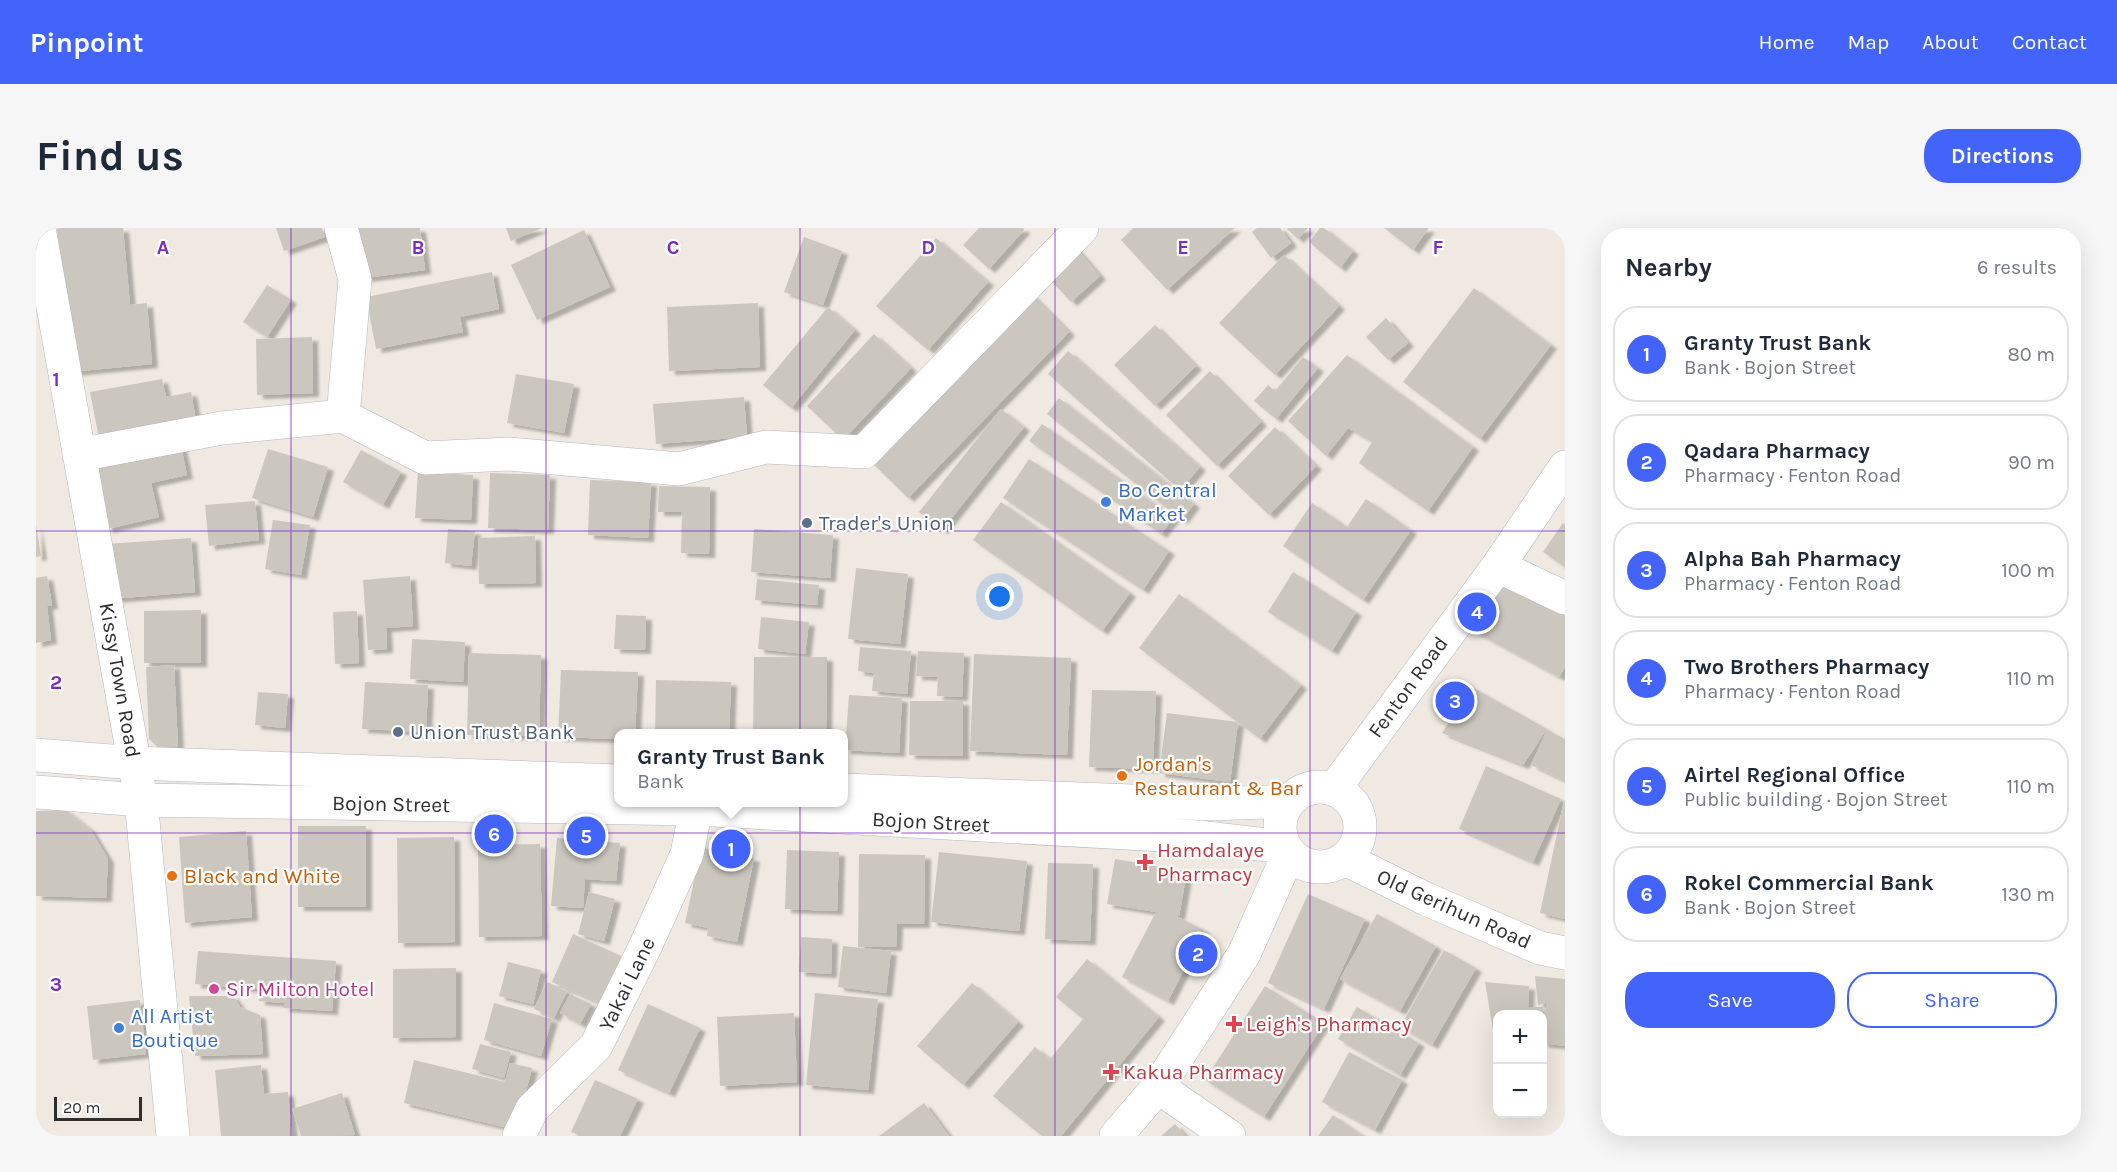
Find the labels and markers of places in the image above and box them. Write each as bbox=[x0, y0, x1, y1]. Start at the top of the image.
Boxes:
place label: Bo Central Market bbox=[1118, 478, 1217, 526]
marker: Bo Central Market bbox=[1099, 495, 1113, 509]
place label: Trader's Union bbox=[819, 511, 954, 535]
marker: Trader's Union bbox=[800, 516, 814, 530]
pin: 4 bbox=[1458, 590, 1496, 634]
pin: 3 bbox=[1436, 678, 1474, 724]
place label: Union Trust Bank bbox=[410, 720, 574, 744]
marker: Union Trust Bank bbox=[391, 725, 405, 739]
place label: Jordan's Restaurant & Bar bbox=[1134, 752, 1302, 800]
marker: Jordan's Restaurant & Bar bbox=[1115, 769, 1129, 783]
pin: 6 bbox=[474, 812, 514, 856]
pin: 5 bbox=[566, 814, 606, 858]
pin: 1 bbox=[712, 826, 750, 872]
place label: Hamdalaye Pharmacy bbox=[1157, 838, 1264, 886]
marker: Hamdalaye Pharmacy bbox=[1138, 855, 1152, 869]
place label: Black and White bbox=[184, 864, 340, 888]
marker: Black and White bbox=[165, 869, 179, 883]
pin: 2 bbox=[1178, 932, 1218, 976]
place label: Sir Milton Hotel bbox=[226, 977, 375, 1001]
marker: Sir Milton Hotel bbox=[207, 982, 221, 996]
place label: All Artist Boutique bbox=[131, 1004, 218, 1052]
place label: Leigh's Pharmacy bbox=[1246, 1012, 1412, 1036]
marker: Leigh's Pharmacy bbox=[1227, 1017, 1241, 1031]
marker: All Artist Boutique bbox=[112, 1021, 126, 1035]
place label: Kakua Pharmacy bbox=[1123, 1060, 1284, 1084]
marker: Kakua Pharmacy bbox=[1104, 1065, 1118, 1079]

